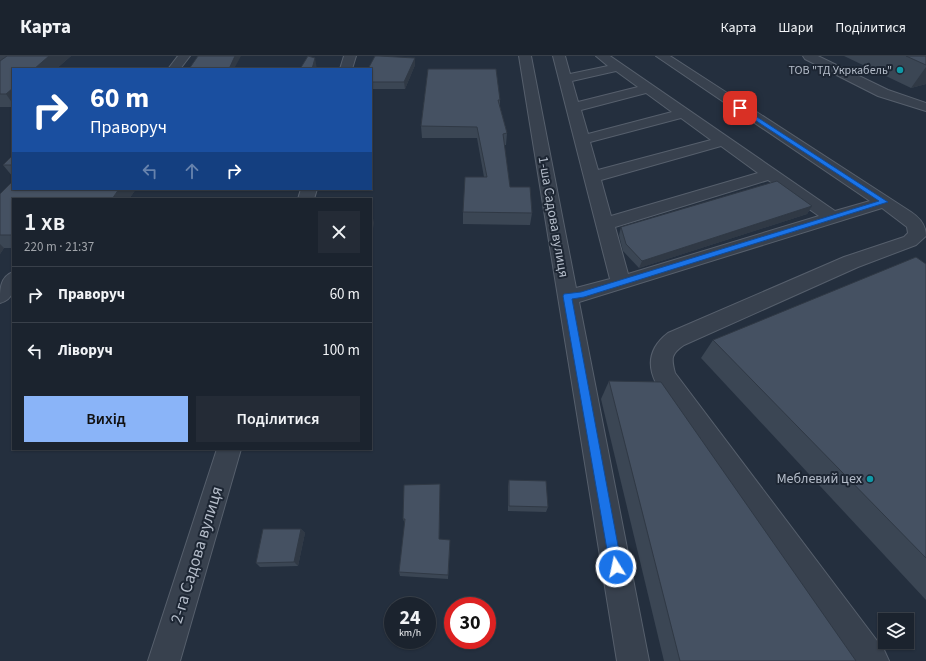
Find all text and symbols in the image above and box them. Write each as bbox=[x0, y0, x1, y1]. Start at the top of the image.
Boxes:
text: Карта bbox=[20, 14, 71, 41]
text: Карта bbox=[720, 18, 756, 38]
text: Шари bbox=[778, 18, 813, 38]
text: Поділитися bbox=[835, 18, 906, 38]
place label: ТОВ "ТД Укркабель" bbox=[788, 62, 892, 79]
marker: ТОВ "ТД Укркабель" bbox=[895, 65, 905, 75]
text: 60 m bbox=[90, 78, 149, 118]
icon: right bbox=[24, 84, 76, 136]
pin bbox=[723, 91, 757, 125]
icon: arrive bbox=[729, 97, 751, 119]
text: Праворуч bbox=[90, 115, 167, 140]
street label: 1-ша Садова вулиця bbox=[533, 155, 573, 279]
icon: left bbox=[139, 160, 161, 182]
icon: ahead bbox=[181, 160, 203, 182]
icon: right bbox=[223, 160, 245, 182]
text: 1 хв bbox=[24, 205, 65, 240]
button: close bbox=[318, 211, 360, 253]
text: 220 m · 21:37 bbox=[24, 238, 94, 256]
icon: right bbox=[24, 284, 46, 306]
text: Праворуч bbox=[58, 284, 125, 305]
text: 60 m bbox=[330, 284, 360, 305]
icon: left bbox=[24, 340, 46, 362]
text: Ліворуч bbox=[58, 340, 113, 361]
text: 100 m bbox=[322, 340, 360, 361]
button: Вихід bbox=[24, 396, 188, 442]
button: Поділитися bbox=[196, 396, 360, 442]
place label: Меблевий цех bbox=[776, 469, 863, 489]
marker: Меблевий цех bbox=[865, 474, 875, 484]
street label: 2-га Садова вулиця bbox=[165, 483, 229, 627]
position arrow bbox=[595, 546, 637, 588]
speed limit sign: 30 bbox=[444, 597, 496, 649]
text: 24 bbox=[399, 604, 421, 632]
map controls bbox=[878, 613, 914, 649]
button: layers bbox=[878, 613, 914, 649]
text: km/h bbox=[399, 626, 421, 640]

